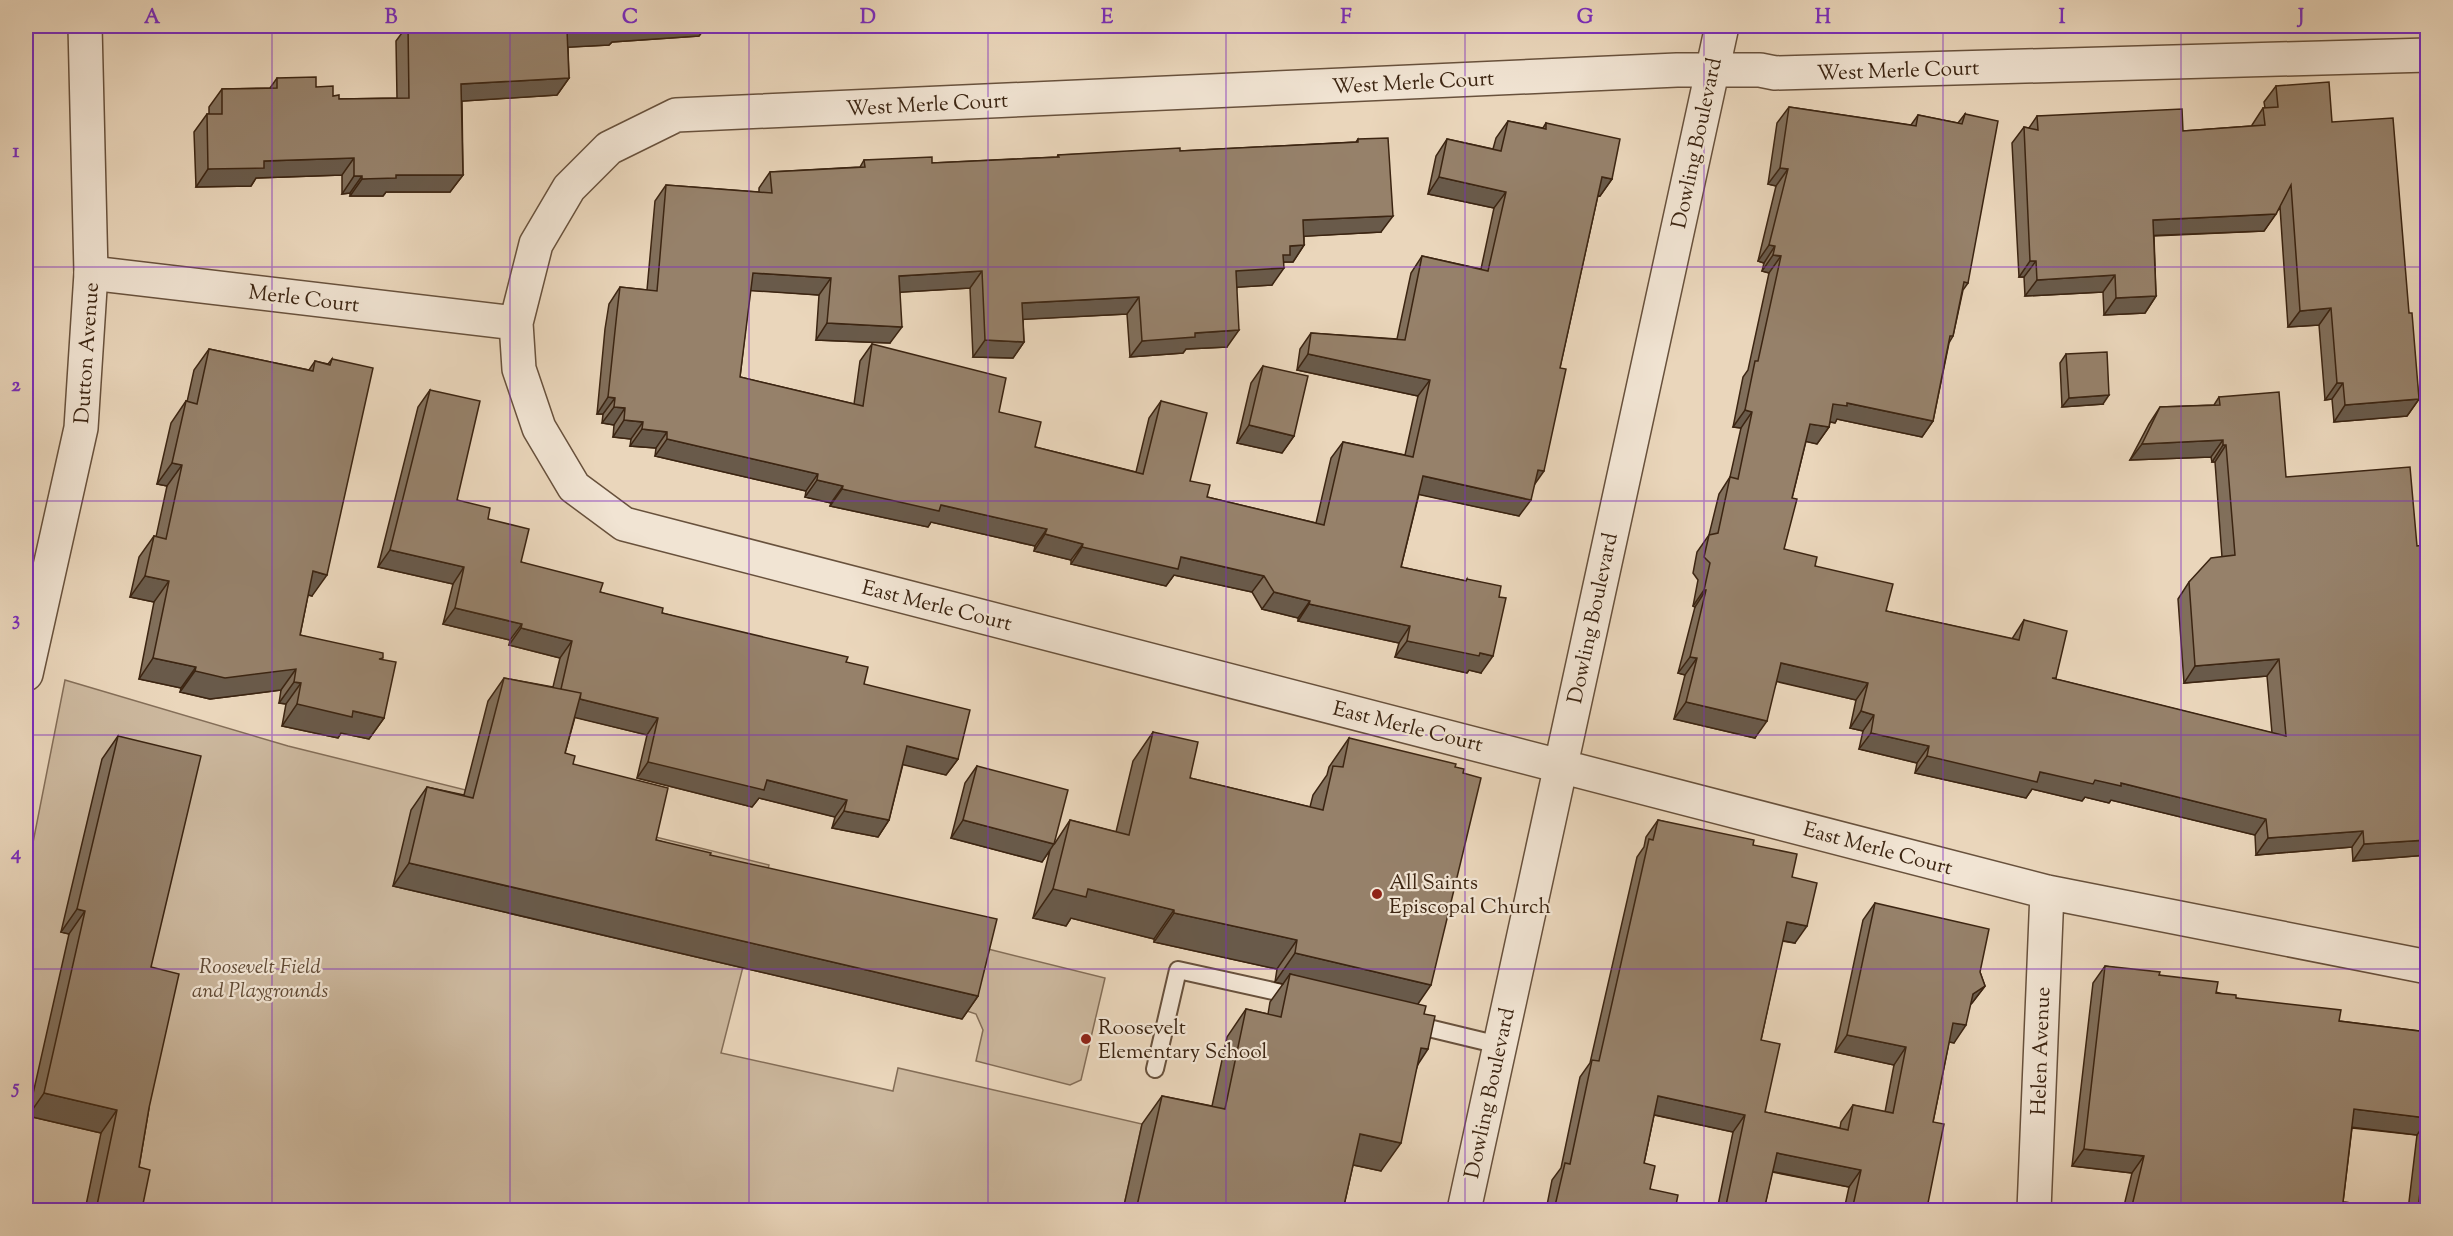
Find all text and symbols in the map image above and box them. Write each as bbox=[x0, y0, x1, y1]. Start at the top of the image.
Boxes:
text: A bbox=[144, 4, 161, 33]
text: B bbox=[385, 4, 398, 33]
text: C bbox=[622, 4, 638, 33]
text: D bbox=[860, 4, 876, 33]
text: E bbox=[1101, 4, 1114, 33]
text: F bbox=[1340, 4, 1352, 33]
text: G bbox=[1577, 4, 1594, 33]
text: H bbox=[1815, 4, 1831, 33]
text: I bbox=[2059, 4, 2066, 33]
text: J bbox=[2296, 4, 2304, 33]
street label: West Merle Court bbox=[1816, 54, 1980, 90]
street label: Dowling Boulevard bbox=[1665, 55, 1731, 232]
street label: West Merle Court bbox=[1331, 65, 1495, 103]
street label: West Merle Court bbox=[845, 87, 1009, 125]
text: 1 bbox=[13, 138, 20, 167]
street label: Merle Court bbox=[247, 278, 361, 322]
street label: Dutton Avenue bbox=[68, 281, 108, 425]
text: 2 bbox=[11, 372, 21, 401]
street label: Dowling Boulevard bbox=[1561, 530, 1627, 707]
street label: East Merle Court bbox=[858, 574, 1015, 640]
text: 3 bbox=[12, 606, 20, 635]
street label: East Merle Court bbox=[1329, 695, 1486, 761]
street label: East Merle Court bbox=[1799, 816, 1956, 884]
text: 4 bbox=[10, 840, 21, 869]
place label: All Saints Episcopal Church bbox=[1389, 869, 1551, 923]
marker: All Saints Episcopal Church bbox=[1370, 887, 1384, 901]
park label: Roosevelt Field and Playgrounds bbox=[192, 953, 328, 1007]
street label: Helen Avenue bbox=[2025, 986, 2059, 1116]
street label: Dowling Boulevard bbox=[1458, 1005, 1524, 1182]
place label: Roosevelt Elementary School bbox=[1098, 1014, 1268, 1068]
marker: Roosevelt Elementary School bbox=[1079, 1032, 1093, 1046]
text: 5 bbox=[11, 1074, 20, 1103]

